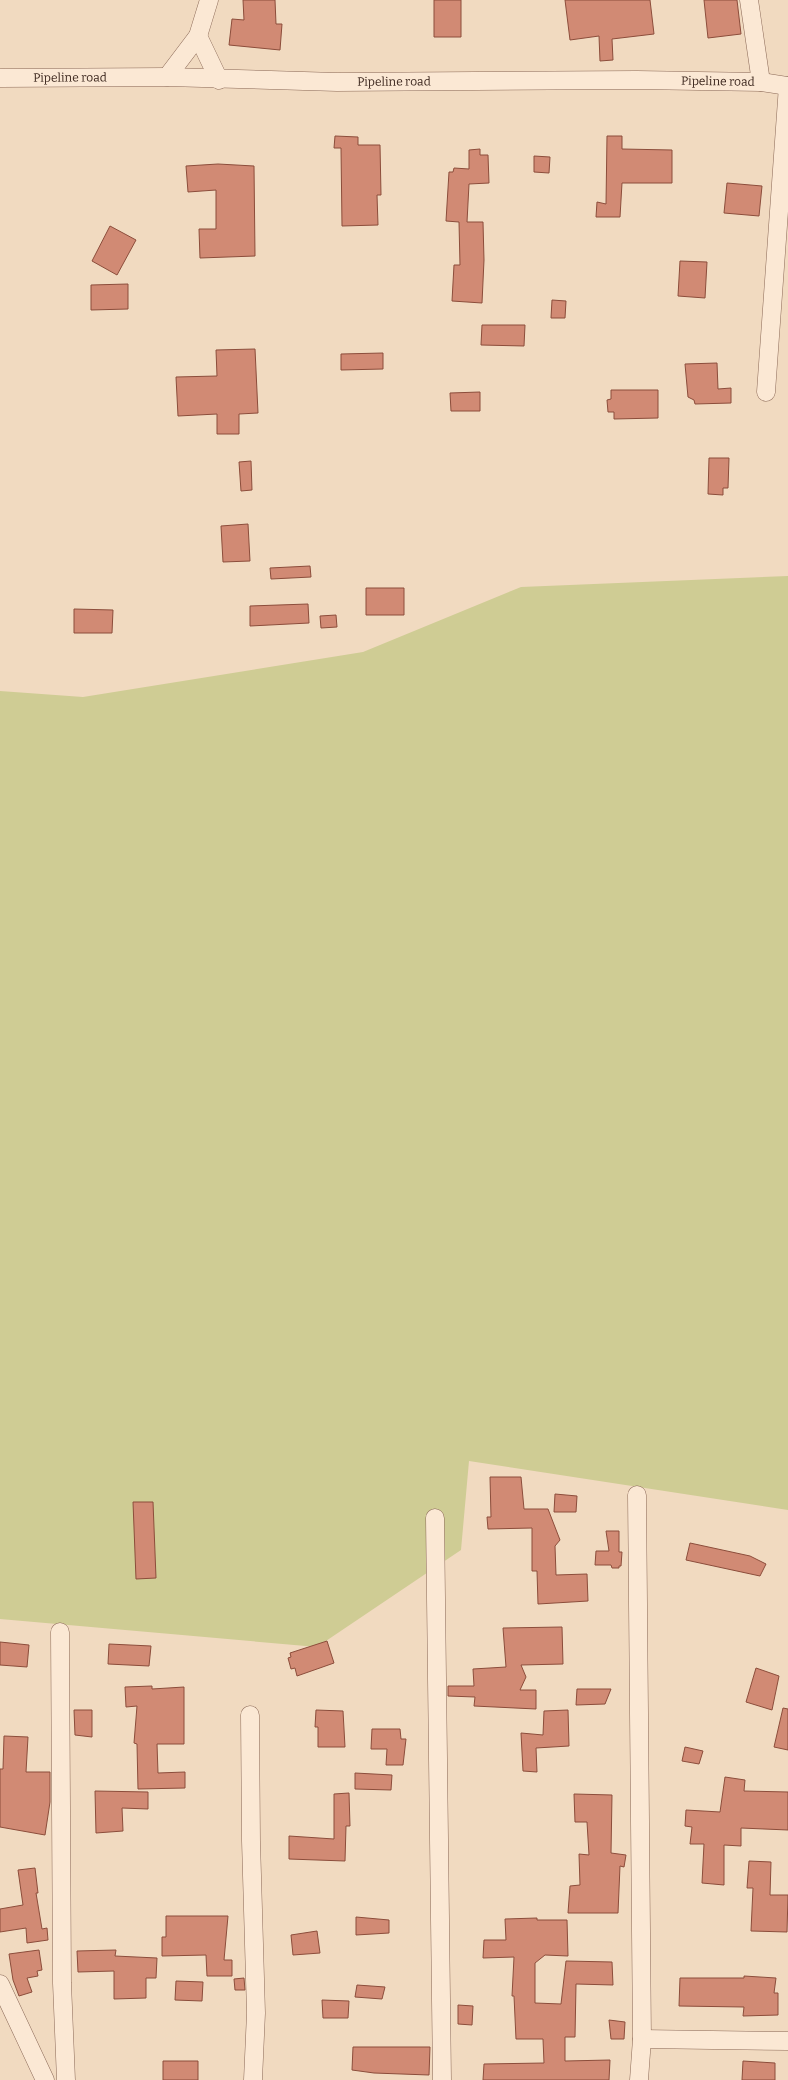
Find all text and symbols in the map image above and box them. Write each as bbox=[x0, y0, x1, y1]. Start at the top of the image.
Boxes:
street label: Pipeline road bbox=[33, 70, 107, 85]
street label: Pipeline road bbox=[357, 74, 431, 89]
street label: Pipeline road bbox=[681, 74, 755, 89]

